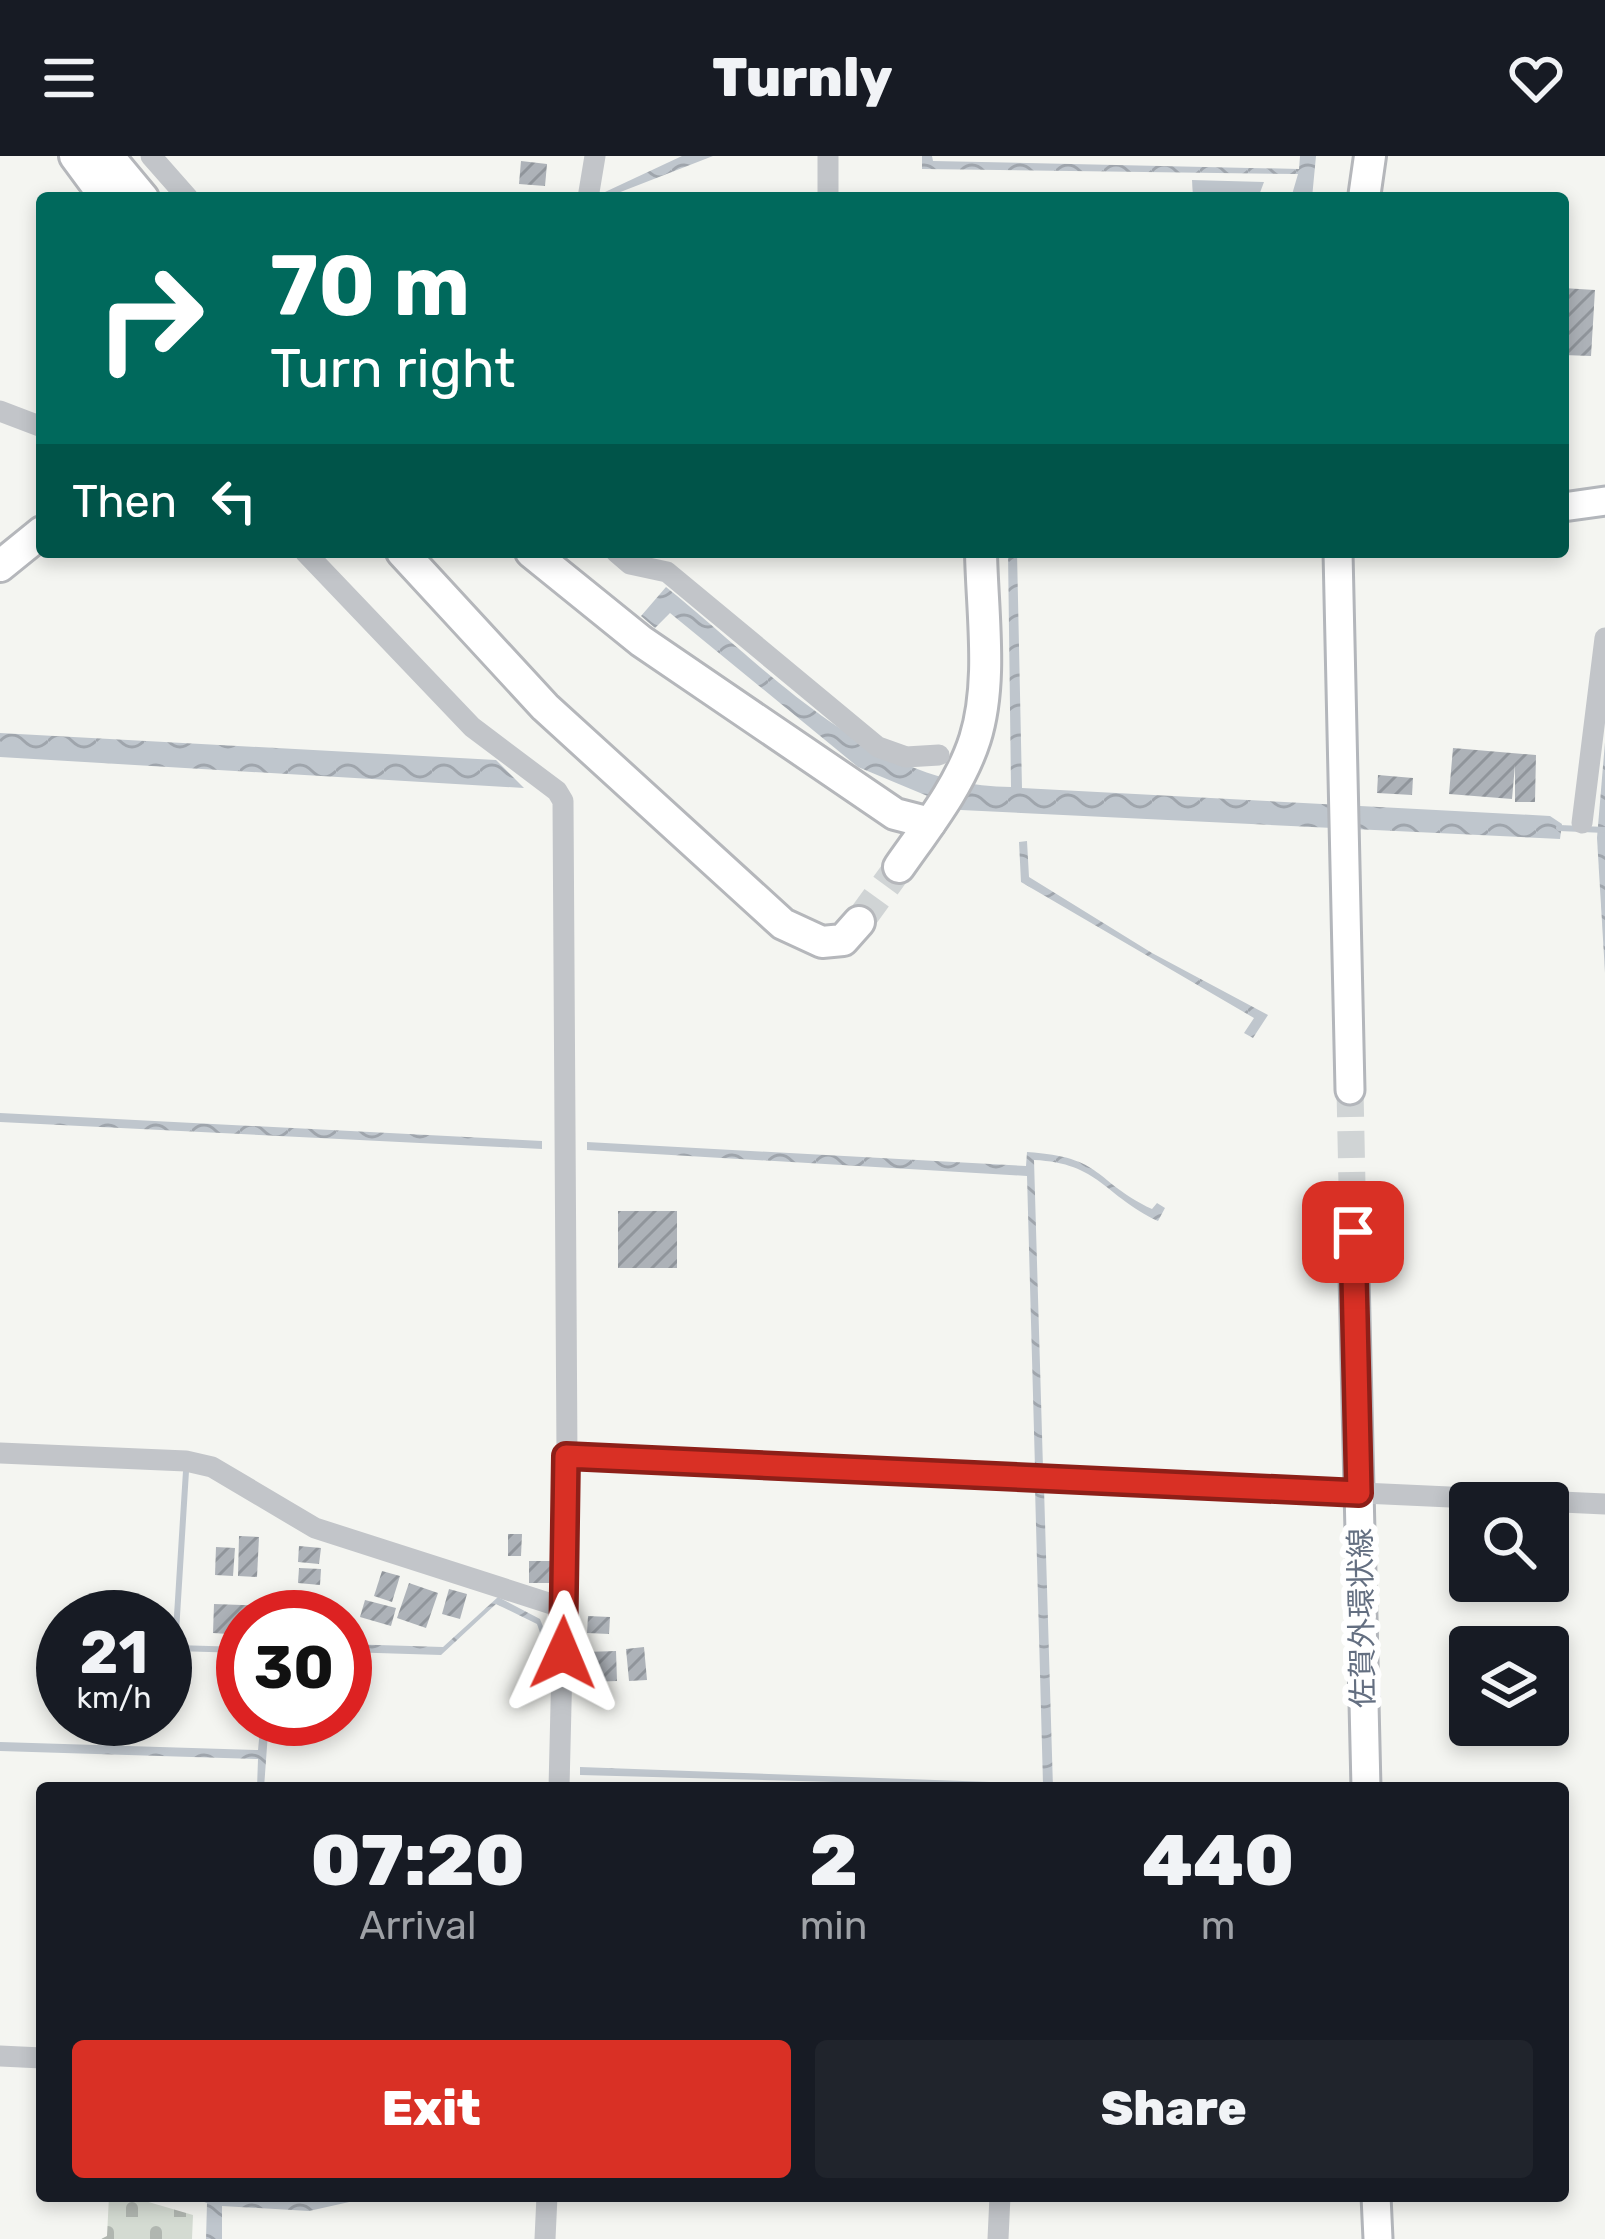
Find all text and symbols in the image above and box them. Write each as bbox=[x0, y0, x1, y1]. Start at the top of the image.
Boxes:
icon: menu bbox=[36, 45, 102, 111]
icon: heart bbox=[1503, 45, 1569, 111]
text: Turnly bbox=[712, 46, 893, 110]
text: 70 m bbox=[270, 236, 470, 336]
icon: right bbox=[72, 240, 228, 396]
text: Turn right bbox=[270, 337, 515, 401]
icon: left bbox=[201, 468, 267, 534]
text: Then bbox=[72, 475, 177, 528]
pin bbox=[1302, 1181, 1404, 1283]
icon: arrive bbox=[1320, 1199, 1386, 1265]
map controls bbox=[1449, 1482, 1569, 1746]
button: search bbox=[1449, 1482, 1569, 1602]
street label: 佐賀外環状線 bbox=[1342, 1528, 1382, 1708]
speed limit sign: 30 bbox=[216, 1590, 372, 1746]
position arrow bbox=[500, 1590, 626, 1716]
text: 21 bbox=[80, 1617, 148, 1688]
button: layers bbox=[1449, 1626, 1569, 1746]
text: km/h bbox=[77, 1680, 151, 1716]
text: 07:20 bbox=[311, 1818, 525, 1903]
text: 2 bbox=[809, 1818, 858, 1903]
text: 440 bbox=[1142, 1818, 1294, 1903]
text: Arrival bbox=[359, 1903, 476, 1949]
text: min bbox=[800, 1903, 867, 1949]
text: m bbox=[1201, 1903, 1236, 1949]
button: Exit bbox=[72, 2040, 791, 2178]
button: Share bbox=[815, 2040, 1533, 2178]

